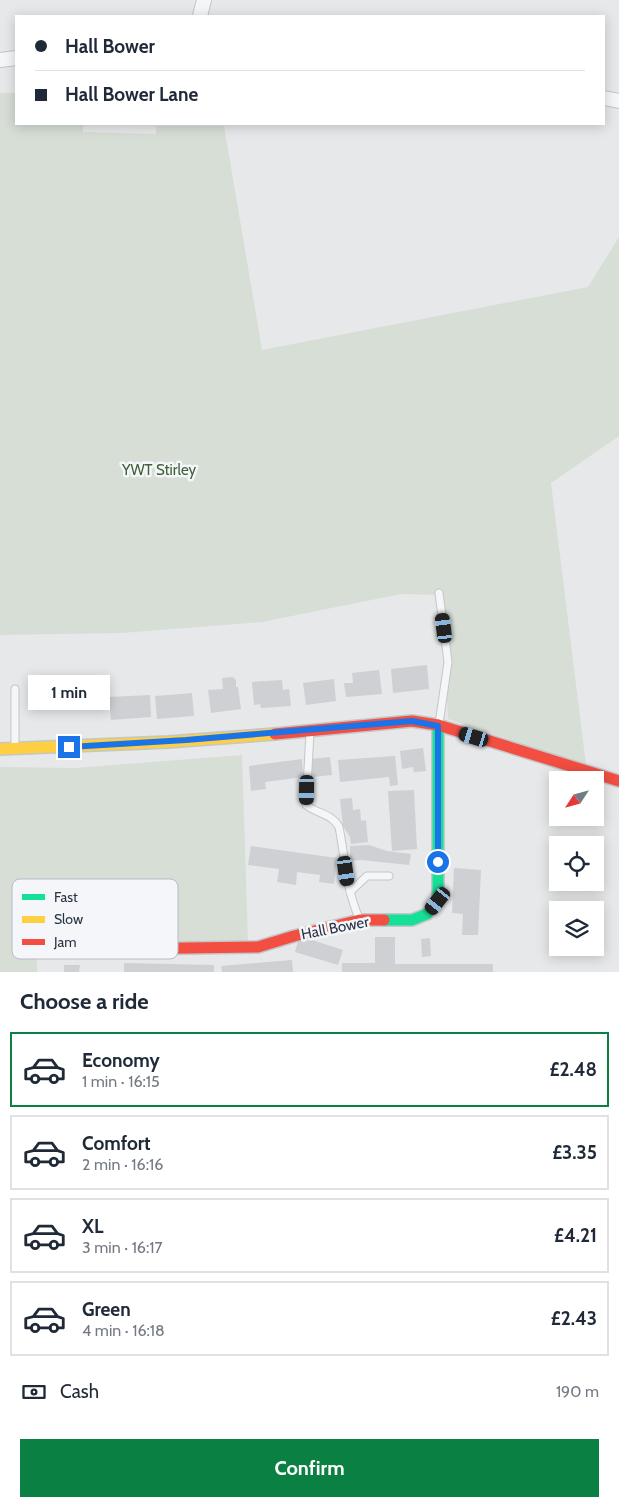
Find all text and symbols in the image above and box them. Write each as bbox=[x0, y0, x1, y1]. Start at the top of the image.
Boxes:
text: Hall Bower bbox=[65, 35, 155, 58]
text: Hall Bower Lane bbox=[65, 83, 198, 106]
park label: YWT Stirley bbox=[121, 461, 197, 479]
car bbox=[434, 612, 453, 644]
callout: 1 min bbox=[28, 674, 110, 710]
text: 1 min bbox=[51, 683, 87, 702]
car bbox=[457, 725, 490, 749]
route end bbox=[58, 736, 80, 758]
north arrow bbox=[549, 771, 604, 826]
map controls bbox=[549, 771, 604, 956]
car bbox=[299, 775, 314, 805]
button: locate bbox=[549, 836, 604, 891]
route start bbox=[427, 851, 449, 873]
car bbox=[336, 855, 355, 887]
legend bbox=[12, 879, 178, 959]
car bbox=[422, 885, 453, 917]
text: Fast bbox=[54, 888, 78, 906]
button: layers bbox=[549, 901, 604, 956]
text: Slow bbox=[54, 910, 83, 928]
street label: Hall Bower bbox=[300, 913, 371, 943]
text: Jam bbox=[53, 933, 76, 951]
text: Choose a ride bbox=[20, 988, 149, 1015]
icon: car bbox=[22, 1047, 67, 1092]
text: Economy bbox=[82, 1049, 160, 1072]
text: £2.48 bbox=[550, 1058, 597, 1081]
text: 1 min · 16:15 bbox=[82, 1072, 160, 1091]
icon: car bbox=[22, 1130, 67, 1175]
text: Comfort bbox=[82, 1132, 151, 1155]
text: £3.35 bbox=[552, 1141, 597, 1164]
text: 2 min · 16:16 bbox=[82, 1155, 163, 1174]
icon: car bbox=[22, 1213, 67, 1258]
text: XL bbox=[82, 1215, 103, 1238]
text: £4.21 bbox=[554, 1224, 597, 1247]
text: 3 min · 16:17 bbox=[82, 1238, 163, 1257]
icon: car bbox=[22, 1296, 67, 1341]
text: Green bbox=[82, 1298, 131, 1321]
text: £2.43 bbox=[551, 1307, 597, 1330]
text: 4 min · 16:18 bbox=[82, 1321, 165, 1340]
icon: cash bbox=[20, 1378, 48, 1406]
text: Cash bbox=[60, 1380, 99, 1403]
text: 190 m bbox=[556, 1382, 599, 1401]
button: Confirm bbox=[20, 1439, 599, 1497]

